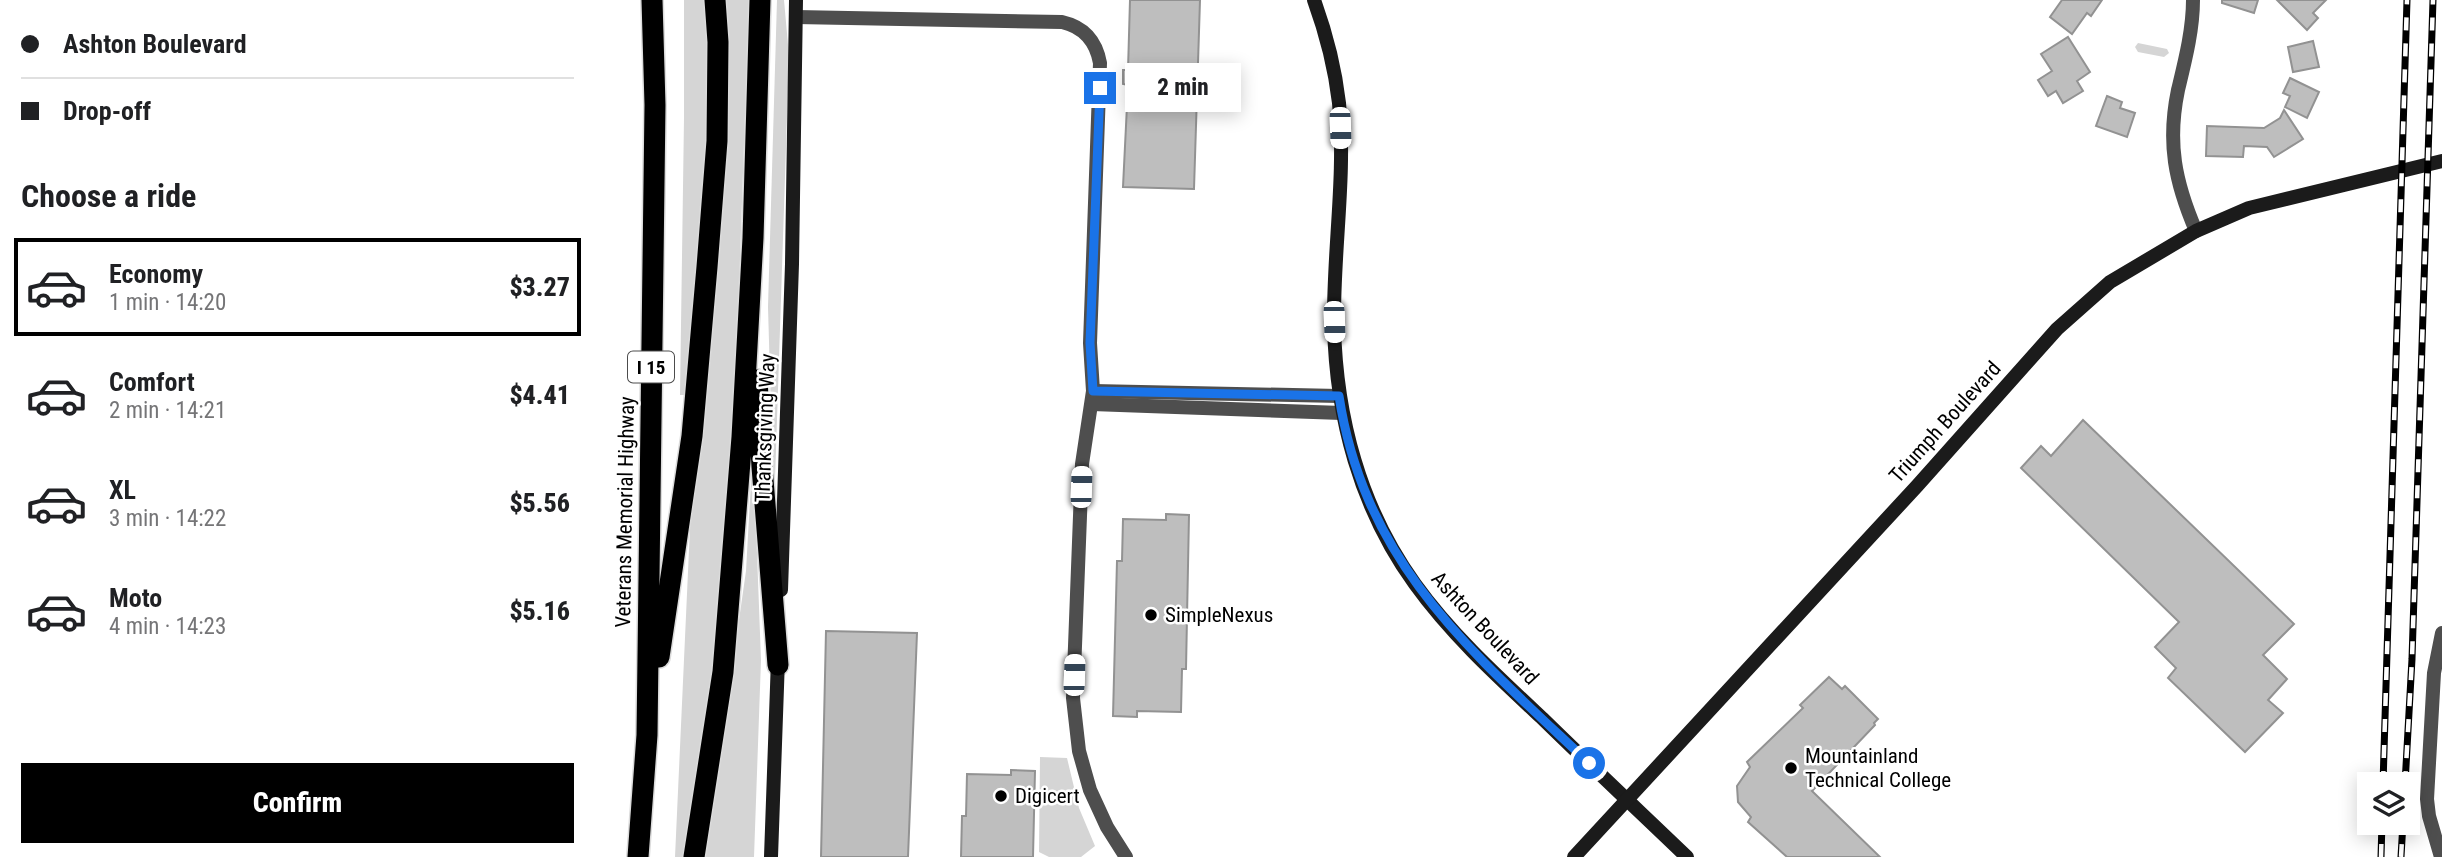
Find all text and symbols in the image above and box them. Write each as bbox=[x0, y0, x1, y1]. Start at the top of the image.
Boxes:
text: Ashton Boulevard bbox=[63, 29, 247, 59]
callout: 2 min bbox=[1125, 64, 1240, 112]
route end bbox=[1084, 72, 1116, 104]
text: 2 min bbox=[1157, 74, 1209, 101]
text: Drop-off bbox=[63, 96, 151, 126]
car bbox=[1329, 107, 1352, 149]
text: Choose a ride bbox=[21, 177, 196, 215]
icon: car bbox=[25, 256, 88, 319]
text: Economy bbox=[109, 259, 203, 289]
text: $3.27 bbox=[509, 272, 570, 302]
text: 1 min · 14:20 bbox=[109, 289, 226, 316]
car bbox=[1323, 301, 1346, 343]
road number: I 15 bbox=[628, 352, 674, 382]
street label: Thanksgiving Way bbox=[750, 353, 780, 503]
street label: Triumph Boulevard bbox=[1884, 356, 2006, 488]
icon: car bbox=[25, 364, 88, 427]
text: Comfort bbox=[109, 367, 195, 397]
text: $4.41 bbox=[509, 380, 570, 410]
street label: Veterans Memorial Highway bbox=[611, 396, 639, 628]
text: 2 min · 14:21 bbox=[109, 397, 226, 424]
car bbox=[1070, 466, 1093, 508]
icon: car bbox=[25, 472, 88, 535]
text: XL bbox=[109, 475, 136, 505]
text: $5.56 bbox=[509, 488, 570, 518]
text: 3 min · 14:22 bbox=[109, 505, 226, 532]
street label: Ashton Boulevard bbox=[1427, 567, 1543, 689]
icon: car bbox=[25, 580, 88, 643]
text: Moto bbox=[109, 583, 162, 613]
text: $5.16 bbox=[509, 596, 570, 626]
place label: SimpleNexus bbox=[1165, 603, 1273, 627]
marker: SimpleNexus bbox=[1143, 607, 1159, 623]
text: 4 min · 14:23 bbox=[109, 613, 226, 640]
car bbox=[1063, 654, 1086, 696]
place label: Mountainland Technical College bbox=[1805, 744, 1951, 792]
route start bbox=[1573, 747, 1605, 779]
marker: Mountainland Technical College bbox=[1783, 760, 1799, 776]
button: Confirm bbox=[21, 763, 574, 843]
map controls bbox=[2357, 772, 2420, 835]
button: layers bbox=[2357, 772, 2420, 835]
place label: Digicert bbox=[1015, 784, 1080, 808]
marker: Digicert bbox=[993, 788, 1009, 804]

